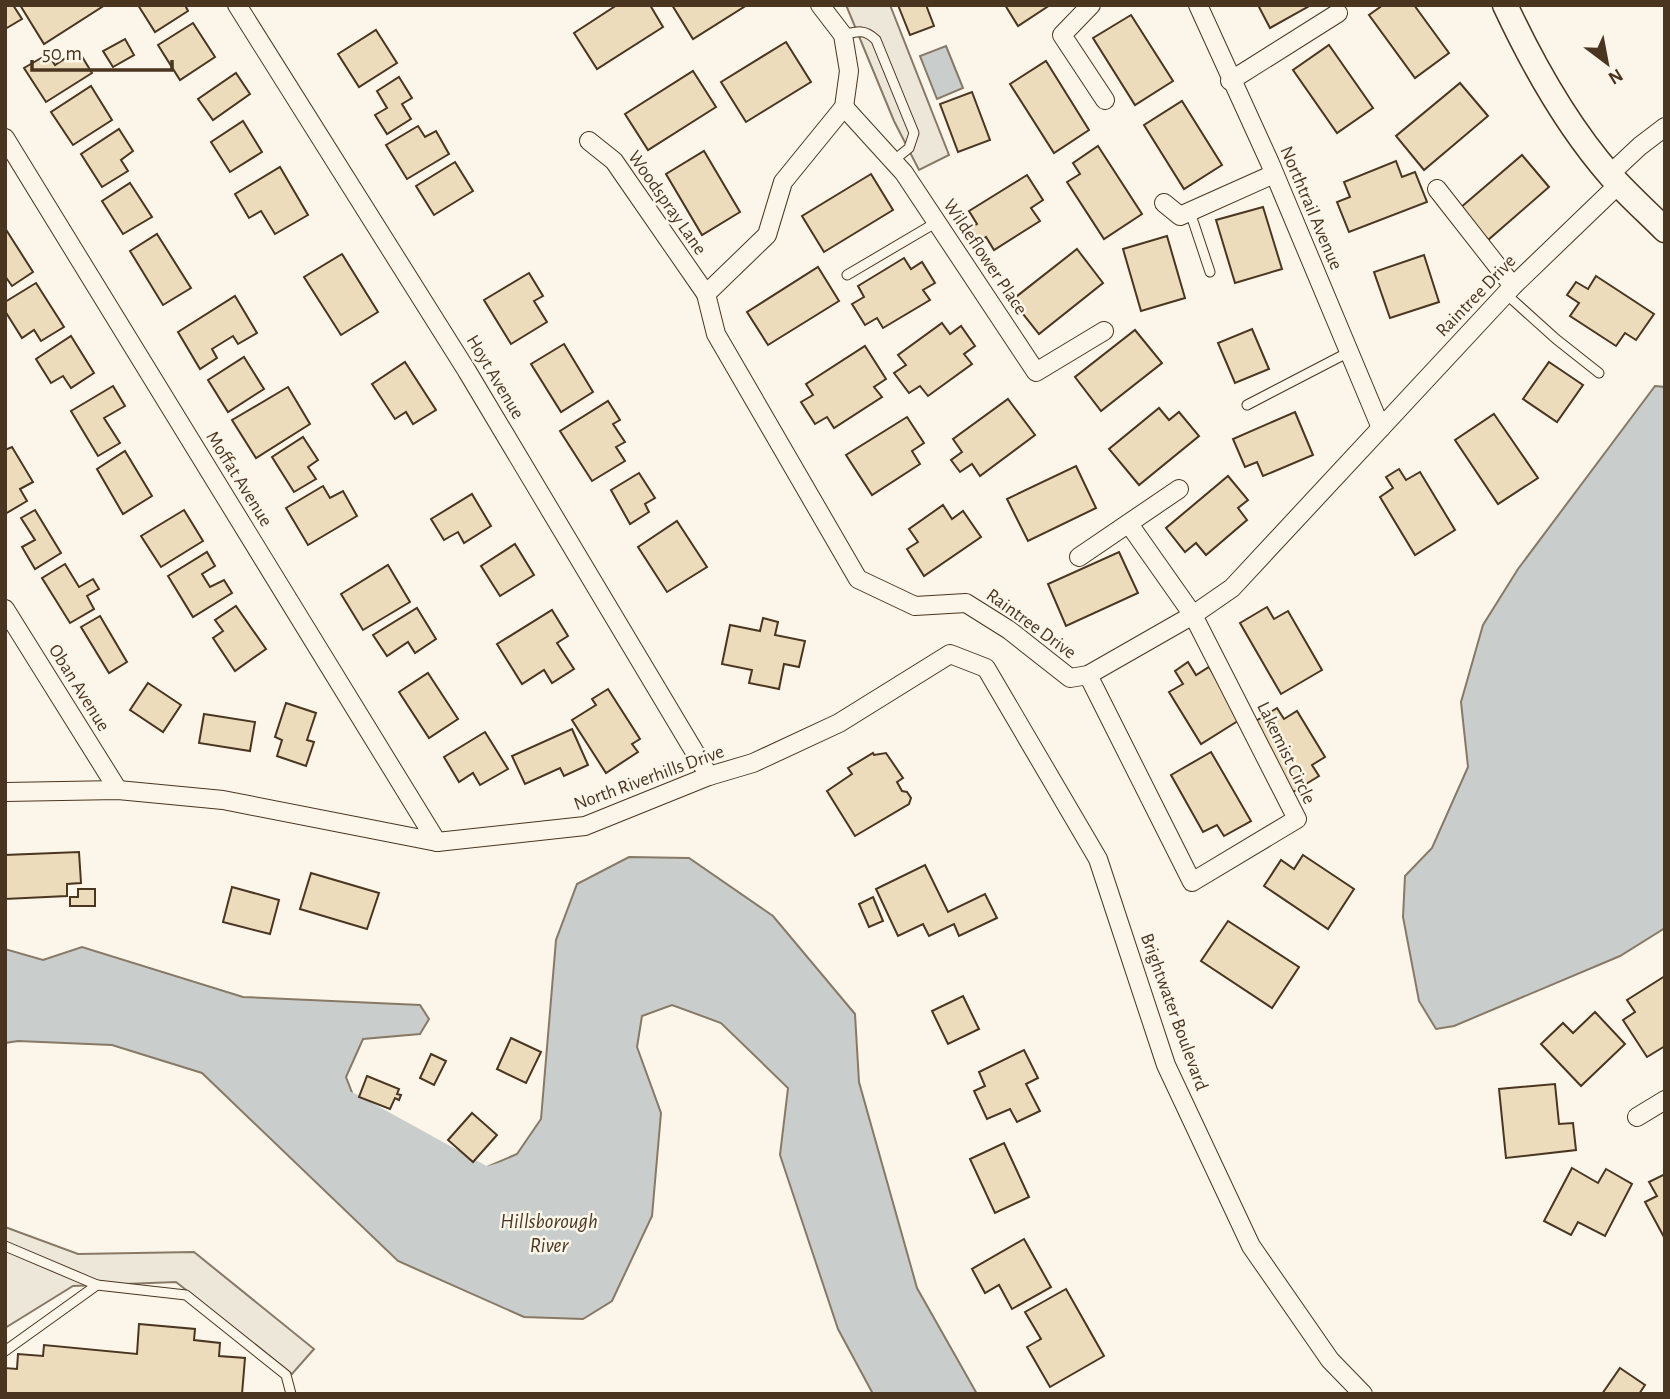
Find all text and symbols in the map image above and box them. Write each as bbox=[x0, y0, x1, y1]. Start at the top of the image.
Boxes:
scale bar bbox=[32, 28, 172, 72]
north arrow bbox=[1572, 28, 1642, 98]
text: 50 m bbox=[42, 43, 82, 64]
text: N bbox=[1605, 65, 1626, 88]
street label: Northtrail Avenue bbox=[1276, 143, 1346, 273]
street label: Woodspray Lane bbox=[624, 148, 710, 258]
street label: Wildeflower Place bbox=[939, 196, 1031, 318]
street label: Raintree Drive bbox=[1432, 251, 1520, 341]
street label: Hoyt Avenue bbox=[463, 332, 527, 422]
street label: Moffat Avenue bbox=[202, 428, 276, 530]
street label: Raintree Drive bbox=[983, 585, 1079, 663]
street label: Oban Avenue bbox=[45, 641, 113, 735]
street label: Lakemist Circle bbox=[1253, 699, 1319, 807]
street label: North Riverhills Drive bbox=[571, 742, 727, 814]
street label: Brightwater Boulevard bbox=[1137, 931, 1211, 1093]
water label: Hillsborough River bbox=[500, 1211, 598, 1256]

